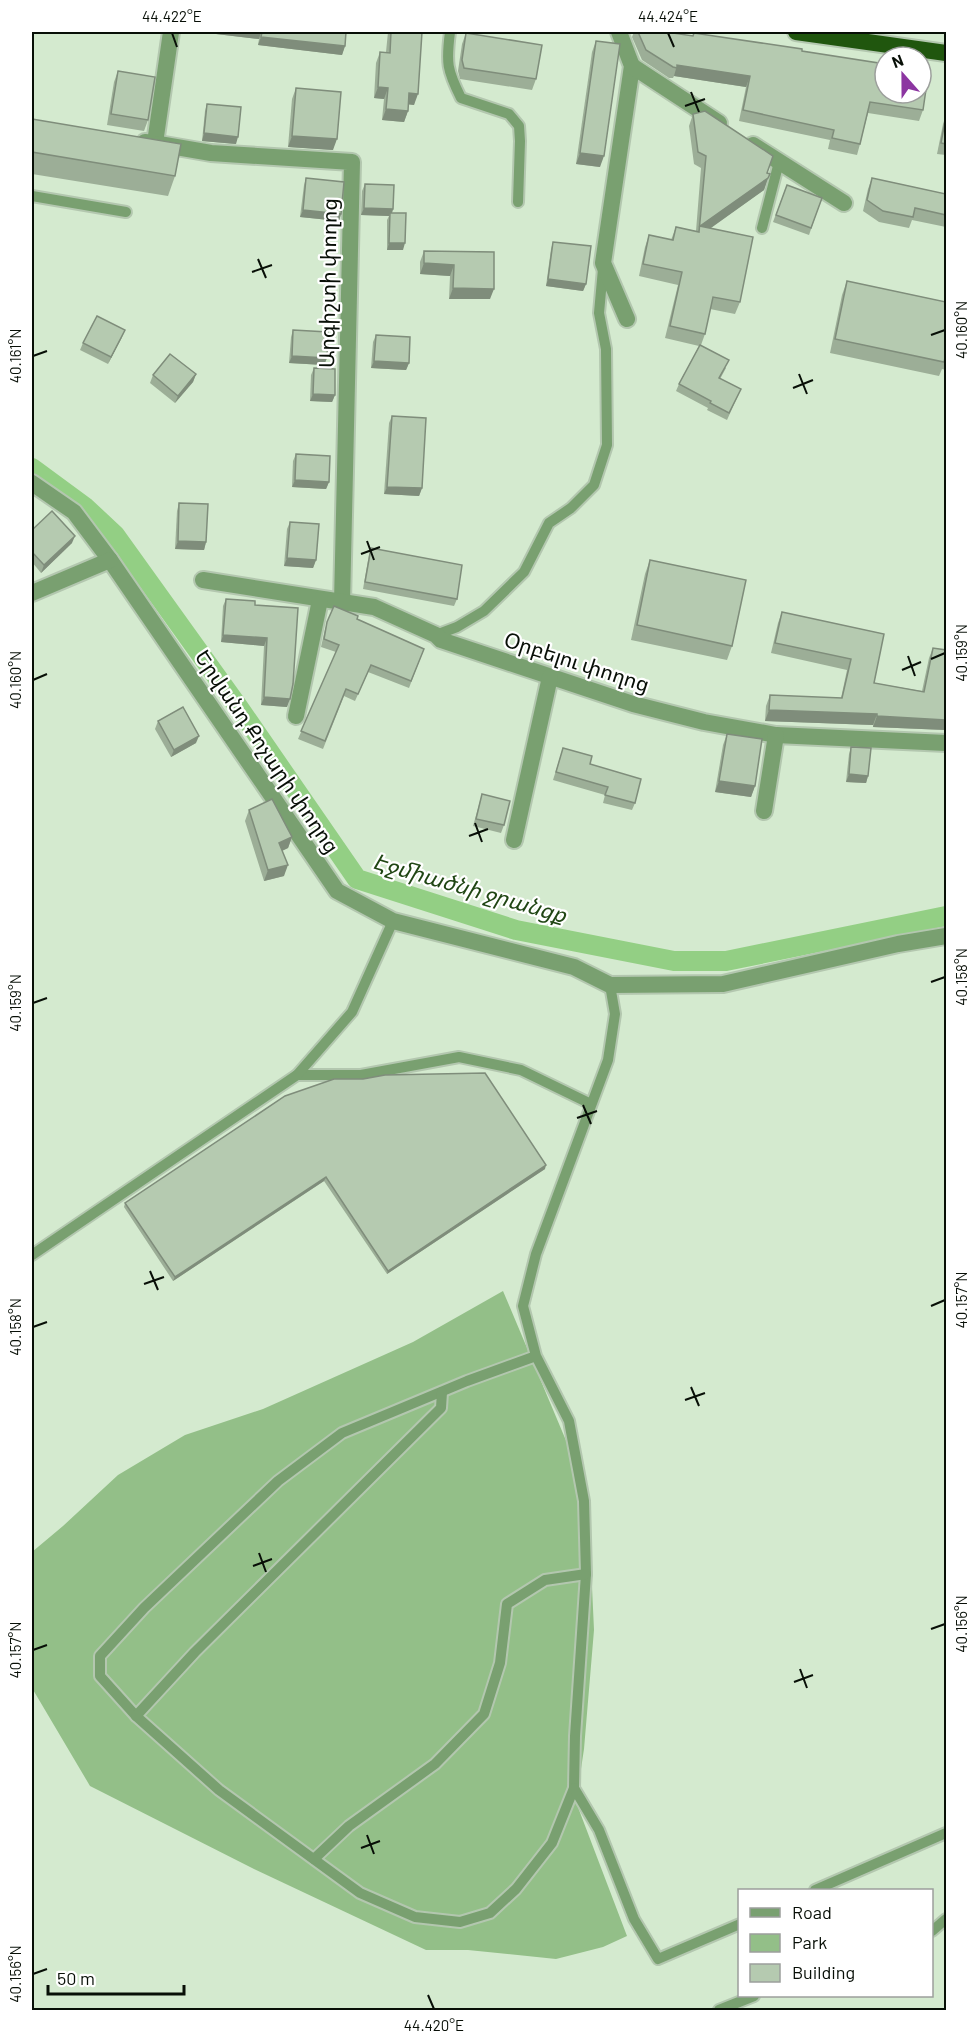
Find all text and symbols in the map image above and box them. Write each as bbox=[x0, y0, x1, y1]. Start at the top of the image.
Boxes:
text: 44.422°E bbox=[142, 7, 202, 25]
text: 44.424°E bbox=[638, 7, 698, 25]
north arrow bbox=[873, 45, 933, 105]
text: N bbox=[889, 50, 906, 71]
street label: Արգիշտի փողոց bbox=[313, 198, 342, 368]
text: 40.160°N bbox=[952, 301, 970, 359]
text: 40.161°N bbox=[6, 329, 24, 383]
text: 40.159°N bbox=[952, 624, 970, 682]
street label: Օրբելու փողոց bbox=[501, 626, 653, 697]
street label: Երվանդ Քոչարի փողոց bbox=[190, 645, 345, 858]
text: 40.160°N bbox=[6, 651, 24, 709]
water label: Էջմիածնի ջրանցք bbox=[370, 847, 571, 929]
text: 40.158°N bbox=[952, 948, 970, 1006]
text: 40.159°N bbox=[6, 974, 24, 1032]
text: 40.157°N bbox=[952, 1272, 970, 1328]
text: 40.158°N bbox=[6, 1298, 24, 1356]
text: 40.156°N bbox=[952, 1595, 970, 1653]
text: 40.157°N bbox=[6, 1622, 24, 1678]
legend bbox=[738, 1889, 933, 1997]
text: Road bbox=[792, 1901, 832, 1923]
text: Park bbox=[792, 1931, 827, 1953]
text: 40.156°N bbox=[6, 1945, 24, 2003]
scale bar bbox=[48, 1958, 184, 1996]
text: Building bbox=[792, 1961, 855, 1983]
text: 50 m bbox=[57, 1967, 95, 1989]
text: 44.420°E bbox=[404, 2016, 464, 2034]

